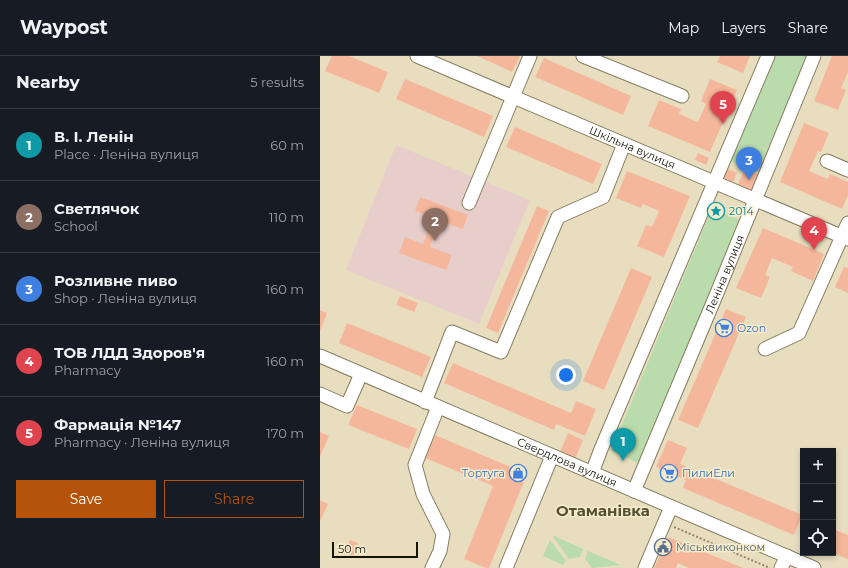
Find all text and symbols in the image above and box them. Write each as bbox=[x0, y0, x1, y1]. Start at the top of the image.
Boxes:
text: Waypost bbox=[20, 16, 108, 39]
text: Map bbox=[668, 19, 699, 37]
text: Layers bbox=[721, 19, 766, 37]
text: Share bbox=[788, 19, 828, 37]
text: Nearby bbox=[16, 72, 80, 92]
text: 5 results bbox=[250, 74, 304, 90]
pin: 5 bbox=[710, 91, 736, 124]
street label: Шкільна вулиця bbox=[587, 123, 678, 172]
text: В. І. Ленін bbox=[54, 127, 134, 146]
text: 1 bbox=[26, 137, 32, 153]
text: 60 m bbox=[270, 137, 304, 153]
text: Place · Леніна вулиця bbox=[54, 146, 199, 162]
pin: 3 bbox=[736, 147, 762, 180]
text: Светлячок bbox=[54, 199, 139, 218]
place icon: 2014 bbox=[706, 201, 726, 221]
place label: 2014 bbox=[729, 204, 754, 218]
pin: 2 bbox=[422, 208, 448, 241]
text: 2 bbox=[25, 209, 33, 225]
text: 110 m bbox=[269, 209, 304, 225]
pin: 4 bbox=[801, 217, 827, 250]
text: School bbox=[54, 218, 98, 234]
street label: Леніна вулиця bbox=[702, 233, 747, 316]
text: Розливне пиво bbox=[54, 271, 177, 290]
text: 3 bbox=[25, 281, 33, 297]
text: 160 m bbox=[266, 281, 304, 297]
text: Shop · Леніна вулиця bbox=[54, 290, 197, 306]
supermarket icon: Ozon bbox=[714, 318, 734, 338]
place label: Ozon bbox=[737, 321, 766, 335]
text: ТОВ ЛДД Здоров'я bbox=[54, 343, 205, 362]
text: 4 bbox=[25, 353, 33, 369]
text: 160 m bbox=[266, 353, 304, 369]
text: Pharmacy bbox=[54, 362, 121, 378]
your location bbox=[556, 365, 576, 385]
text: Фармація №147 bbox=[54, 415, 181, 434]
text: 5 bbox=[25, 425, 33, 441]
text: 170 m bbox=[266, 425, 304, 441]
pin: 1 bbox=[610, 428, 636, 461]
text: Pharmacy · Леніна вулиця bbox=[54, 434, 230, 450]
street label: Свердлова вулиця bbox=[515, 434, 619, 490]
map controls bbox=[800, 448, 836, 556]
button: + bbox=[800, 448, 836, 484]
shop icon: Тортуга bbox=[508, 463, 528, 483]
supermarket icon: ПилиЕли bbox=[659, 463, 679, 483]
place label: Тортуга bbox=[462, 466, 505, 480]
place label: ПилиЕли bbox=[682, 466, 735, 480]
button: Save bbox=[16, 480, 156, 518]
button: Share bbox=[164, 480, 304, 518]
button: − bbox=[800, 484, 836, 520]
district label: Отаманівка bbox=[556, 501, 650, 520]
button: locate bbox=[800, 520, 836, 556]
public building icon: Міськвиконком bbox=[653, 537, 673, 557]
scale bar bbox=[332, 540, 418, 559]
place label: Міськвиконком bbox=[676, 540, 765, 554]
text: 50 m bbox=[338, 542, 366, 556]

